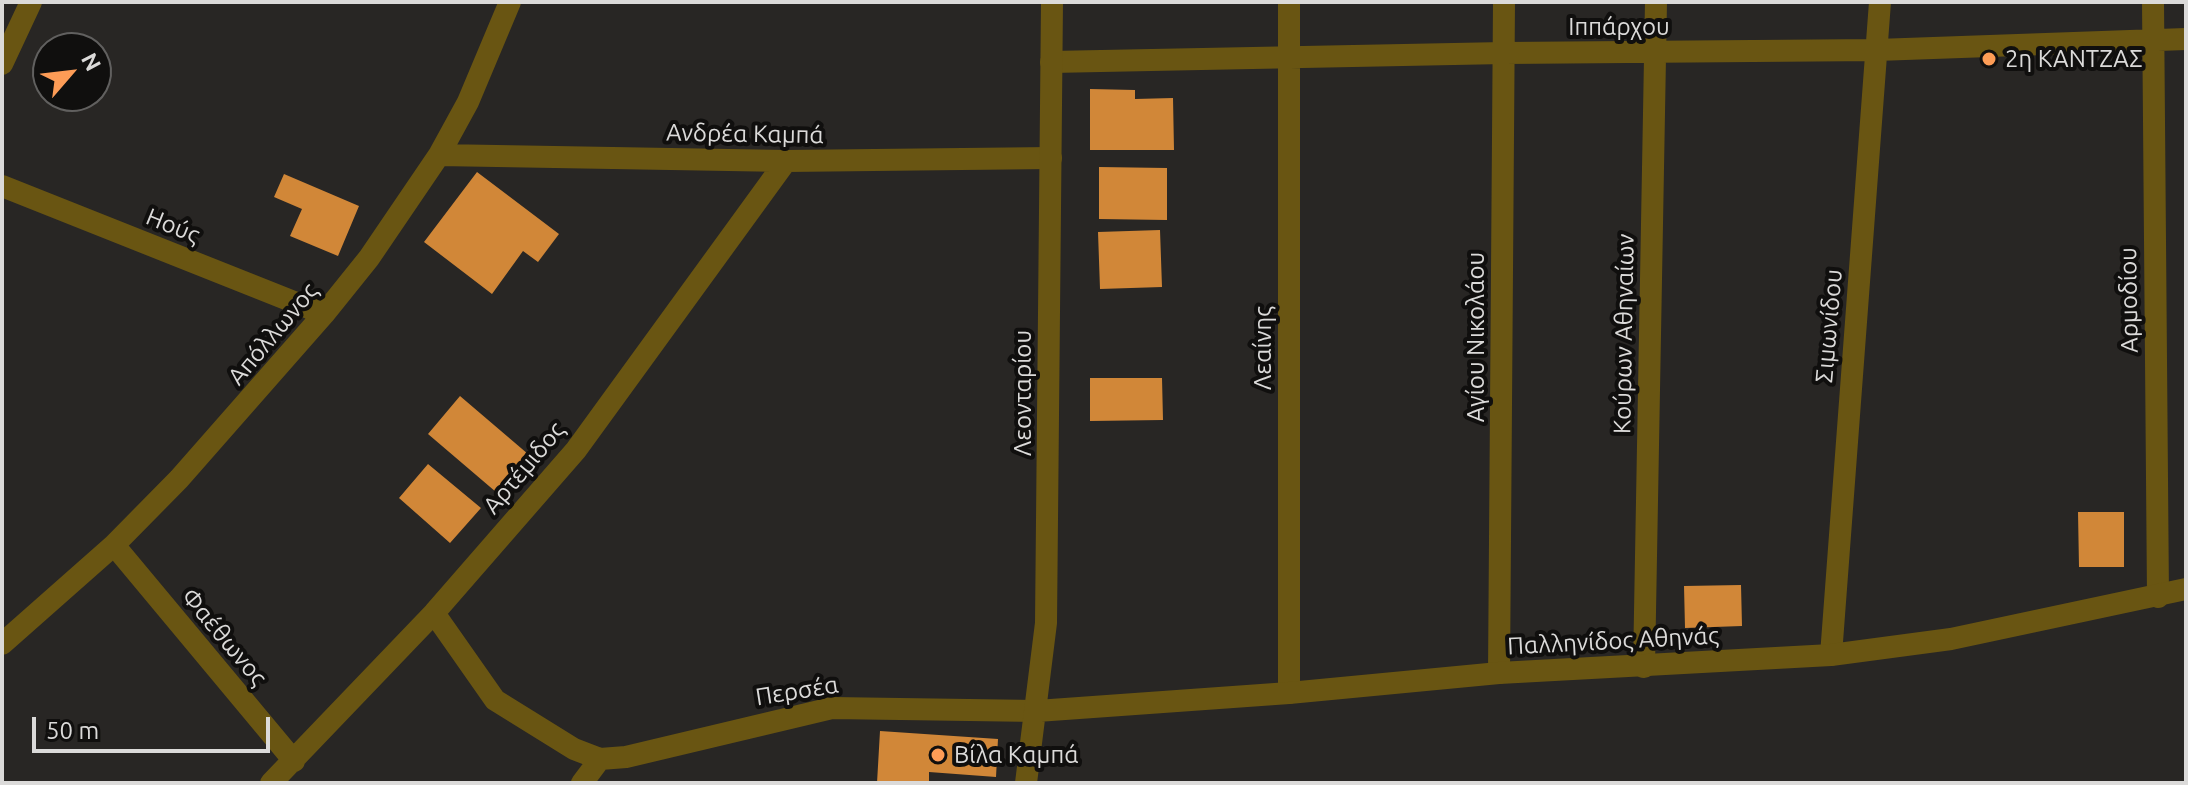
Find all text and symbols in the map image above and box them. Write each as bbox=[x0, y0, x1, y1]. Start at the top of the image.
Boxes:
street label: Ιππάρχου bbox=[1568, 13, 1670, 41]
north arrow bbox=[32, 32, 112, 112]
place label: 2η ΚΑΝΤΖΑΣ bbox=[2005, 45, 2143, 73]
text: N bbox=[77, 48, 107, 75]
marker: 2η ΚΑΝΤΖΑΣ bbox=[1980, 50, 1998, 68]
street label: Ανδρέα Καμπά bbox=[666, 118, 824, 150]
street label: Ηούς bbox=[142, 202, 204, 250]
street label: Κούρων Αθηναίων bbox=[1608, 234, 1640, 434]
street label: Αρμοδίου bbox=[2114, 247, 2144, 353]
street label: Αγίου Νικολάου bbox=[1462, 252, 1490, 422]
street label: Σιμωνίδου bbox=[1810, 268, 1848, 384]
street label: Απόλλωνος bbox=[222, 277, 324, 391]
street label: Λεαίνης bbox=[1249, 306, 1277, 390]
street label: Λεονταρίου bbox=[1009, 330, 1037, 456]
street label: Αρτέμιδος bbox=[477, 416, 571, 520]
street label: Φαέθωνος bbox=[175, 583, 273, 691]
street label: Παλληνίδος Αθηνάς bbox=[1507, 621, 1719, 661]
street label: Περσέα bbox=[753, 670, 841, 712]
scale bar bbox=[36, 701, 274, 751]
text: 50 m bbox=[46, 717, 99, 744]
place label: Βίλα Καμπά bbox=[954, 741, 1079, 769]
marker: Βίλα Καμπά bbox=[929, 746, 947, 764]

